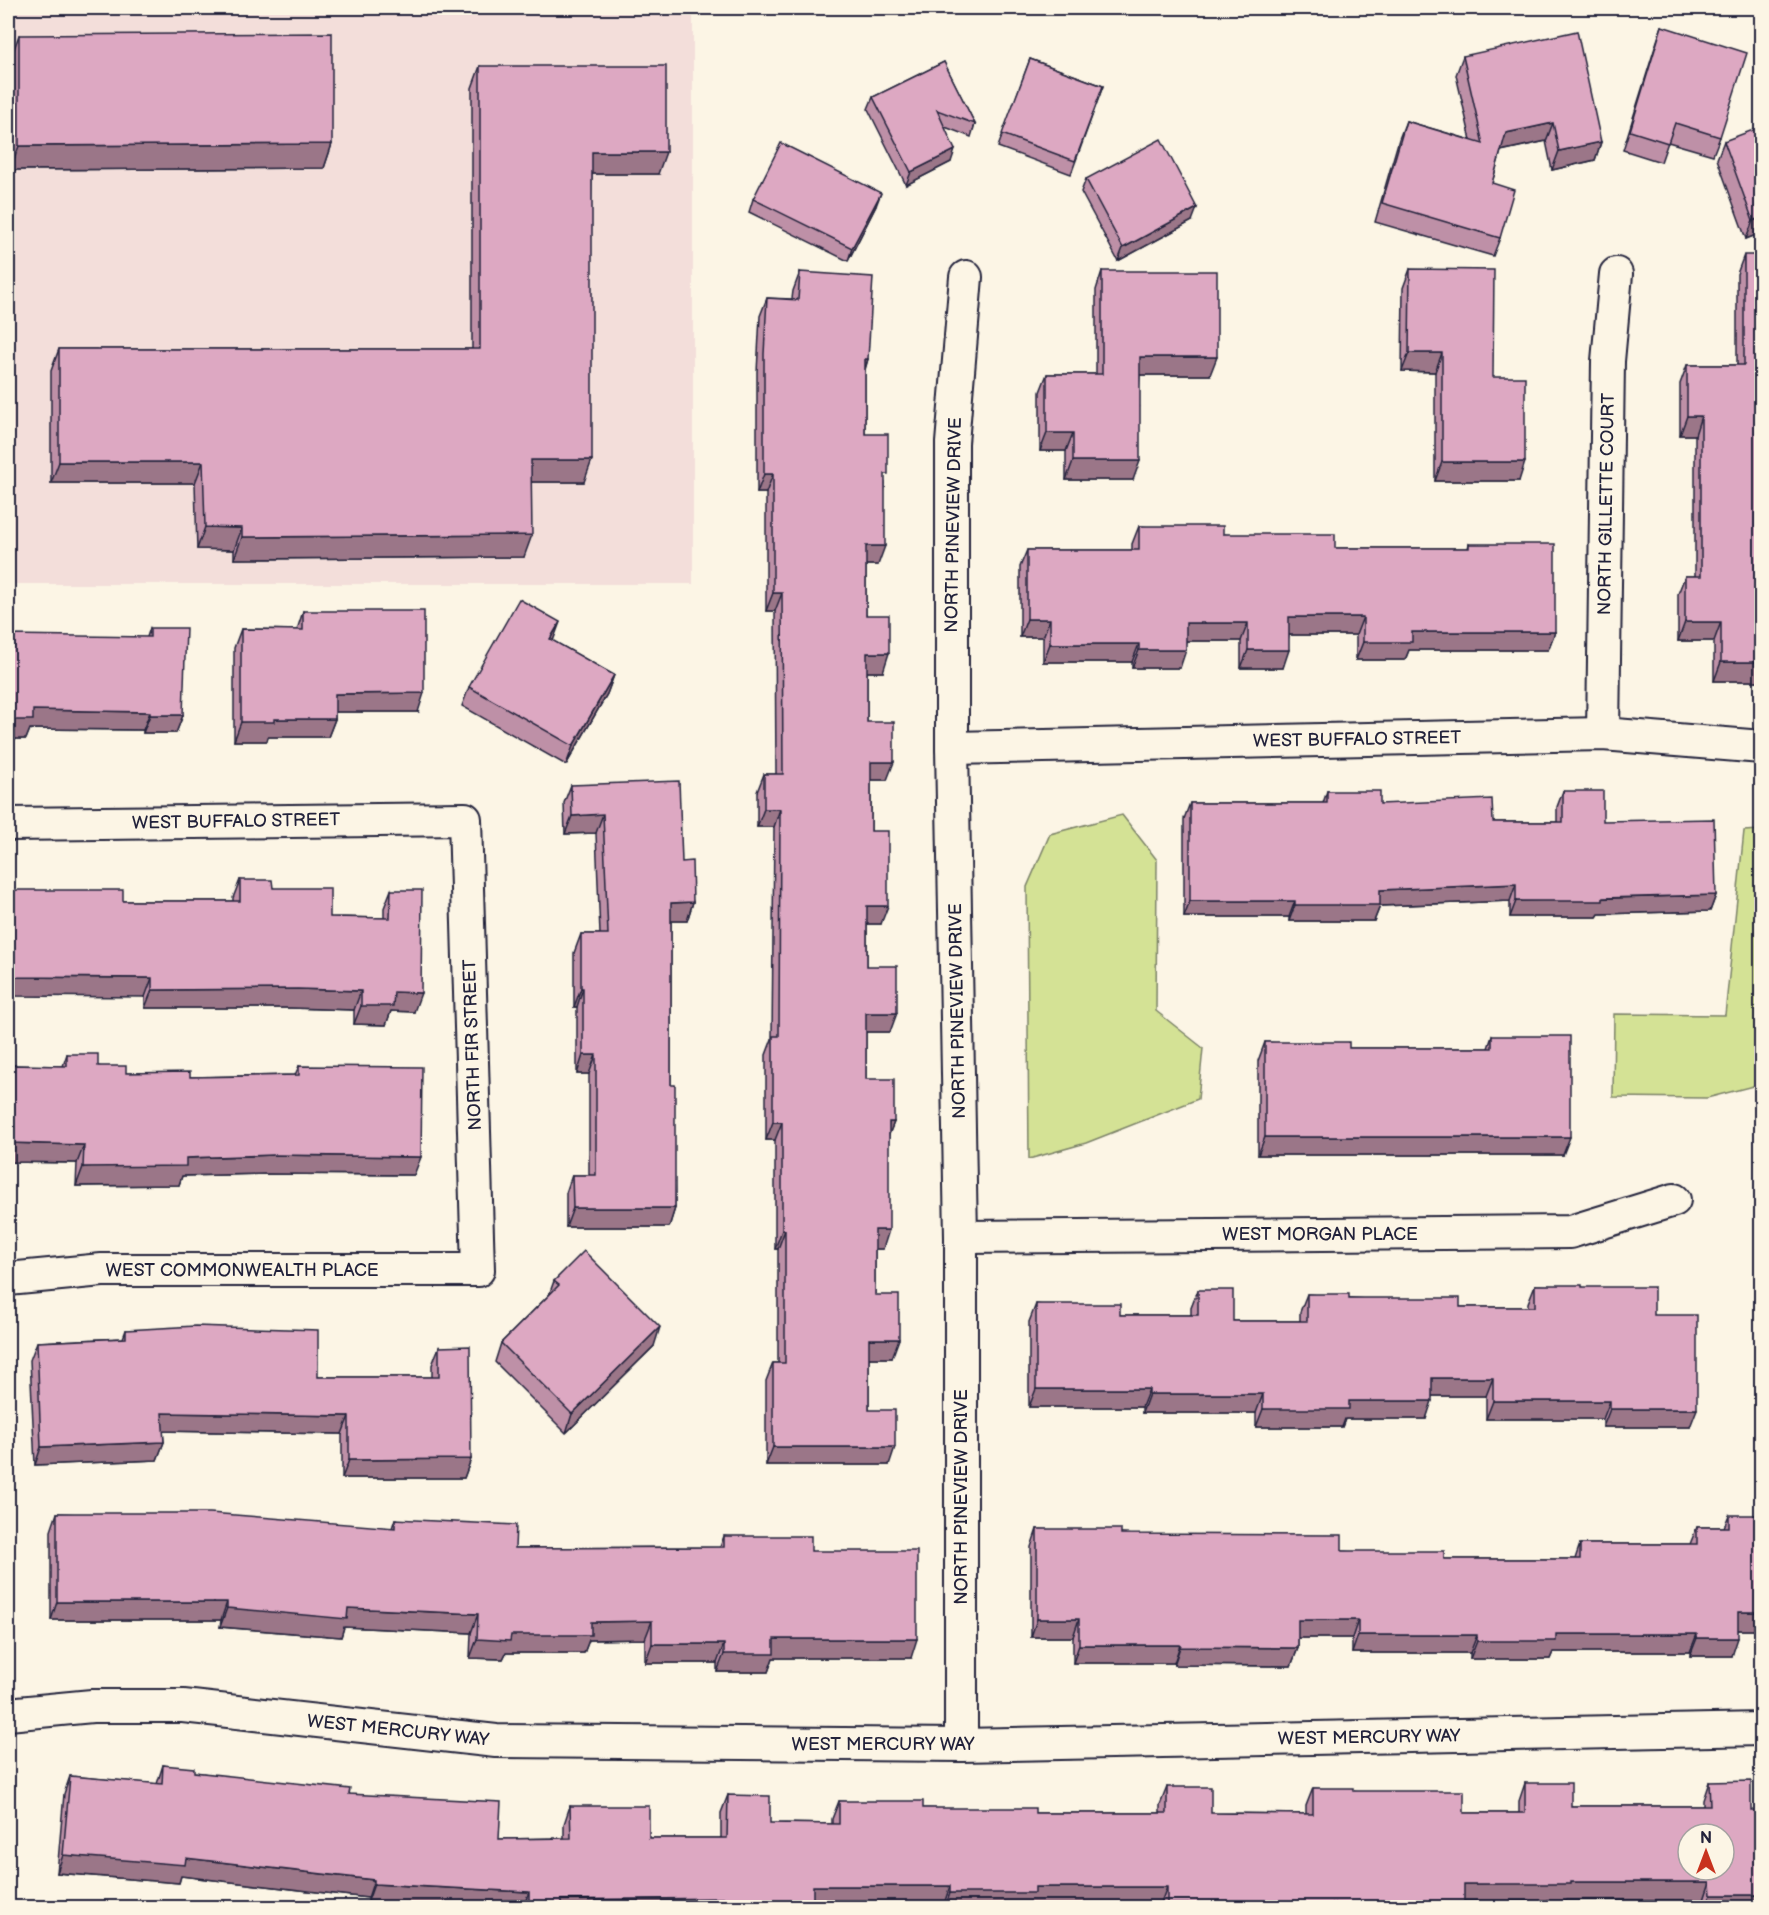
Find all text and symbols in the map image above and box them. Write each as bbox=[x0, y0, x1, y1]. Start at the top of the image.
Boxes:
street label: NORTH GILLETTE COURT bbox=[1594, 393, 1619, 615]
street label: NORTH PINEVIEW DRIVE bbox=[941, 417, 966, 633]
street label: WEST BUFFALO STREET bbox=[1253, 727, 1462, 752]
street label: WEST BUFFALO STREET bbox=[132, 809, 341, 834]
street label: NORTH PINEVIEW DRIVE bbox=[945, 903, 970, 1119]
street label: NORTH FIR STREET bbox=[459, 959, 486, 1131]
street label: WEST MORGAN PLACE bbox=[1222, 1224, 1418, 1245]
street label: WEST COMMONWEALTH PLACE bbox=[105, 1260, 379, 1281]
street label: NORTH PINEVIEW DRIVE bbox=[951, 1389, 972, 1605]
street label: WEST MERCURY WAY bbox=[306, 1710, 490, 1751]
street label: WEST MERCURY WAY bbox=[1277, 1725, 1461, 1750]
street label: WEST MERCURY WAY bbox=[792, 1734, 975, 1755]
north arrow bbox=[1676, 1822, 1736, 1882]
text: N bbox=[1700, 1829, 1712, 1848]

